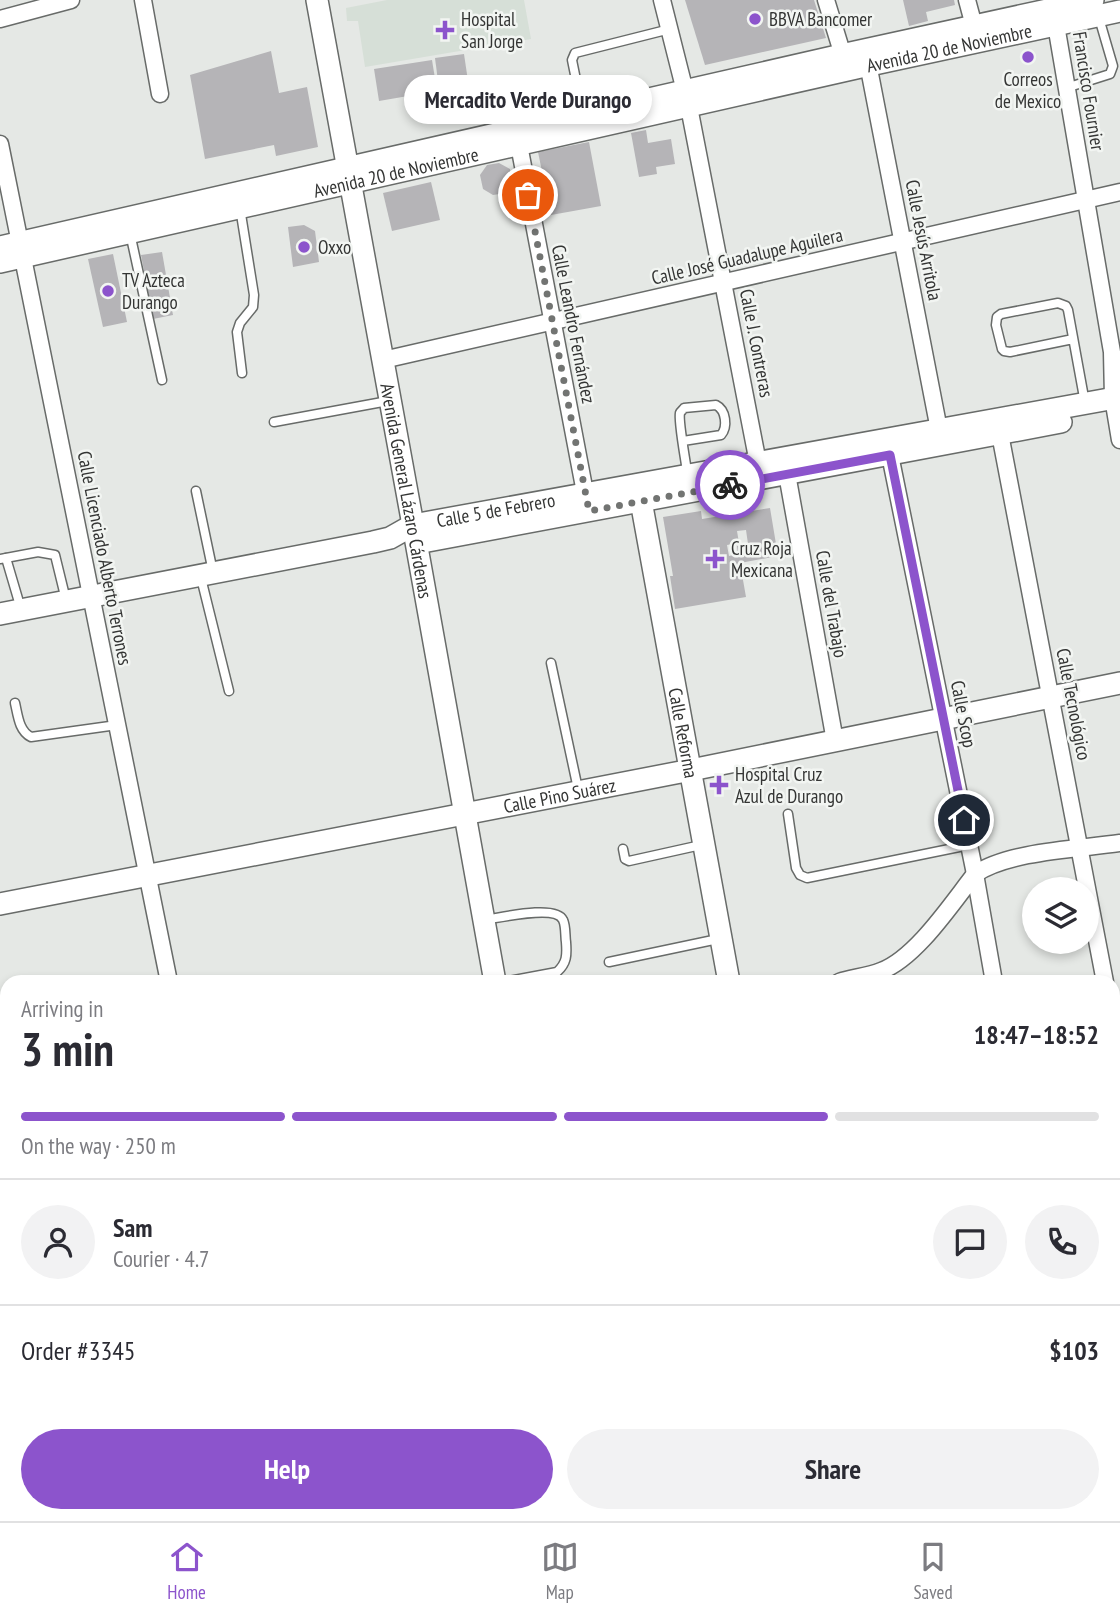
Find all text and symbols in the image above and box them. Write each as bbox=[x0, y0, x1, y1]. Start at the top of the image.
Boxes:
place label: Hospital San Jorge bbox=[461, 7, 523, 53]
place label: BBVA Bancomer bbox=[769, 7, 873, 31]
marker: BBVA Bancomer bbox=[747, 11, 763, 27]
street label: Avenida 20 de Noviembre bbox=[864, 18, 1034, 77]
marker: Hospital San Jorge bbox=[435, 20, 455, 40]
street label: Francisco Fournier bbox=[1068, 30, 1110, 153]
marker: Correos de Mexico bbox=[1020, 49, 1036, 65]
place label: Correos de Mexico bbox=[995, 67, 1061, 113]
callout: Mercadito Verde Durango bbox=[404, 76, 652, 125]
text: Mercadito Verde Durango bbox=[425, 85, 631, 114]
street label: Avenida 20 de Noviembre bbox=[311, 142, 481, 203]
pin bbox=[498, 165, 558, 225]
icon: bag bbox=[509, 176, 547, 214]
street label: Calle Jesús Arritola bbox=[901, 178, 947, 302]
street label: Calle José Guadalupe Aguilera bbox=[649, 222, 845, 290]
place label: Oxxo bbox=[318, 235, 351, 259]
marker: Oxxo bbox=[296, 239, 312, 255]
street label: Calle Leandro Fernández bbox=[547, 243, 601, 406]
place label: TV Azteca Durango bbox=[122, 268, 185, 314]
marker: TV Azteca Durango bbox=[100, 283, 116, 299]
street label: Calle J. Contreras bbox=[735, 287, 779, 399]
street label: Avenida General Lázaro Cárdenas bbox=[375, 381, 438, 600]
street label: Calle Licenciado Alberto Terrones bbox=[72, 449, 138, 667]
courier bbox=[695, 450, 765, 520]
icon: bike bbox=[711, 466, 749, 504]
street label: Calle 5 de Febrero bbox=[435, 487, 557, 532]
place label: Cruz Roja Mexicana bbox=[731, 536, 793, 582]
street label: Calle del Trabajo bbox=[811, 548, 853, 660]
marker: Cruz Roja Mexicana bbox=[705, 549, 725, 569]
street label: Calle Tecnológico bbox=[1051, 646, 1097, 762]
street label: Calle Scop bbox=[946, 678, 982, 750]
street label: Calle Reforma bbox=[663, 686, 703, 780]
place label: Hospital Cruz Azul de Durango bbox=[735, 762, 843, 808]
street label: Calle Pino Suárez bbox=[501, 773, 618, 818]
marker: Hospital Cruz Azul de Durango bbox=[709, 775, 729, 795]
pin bbox=[934, 790, 994, 850]
icon: home bbox=[945, 801, 983, 839]
map controls bbox=[1022, 877, 1099, 954]
button: layers bbox=[1022, 877, 1099, 954]
text: Arriving in bbox=[21, 994, 103, 1023]
text: 18:47–18:52 bbox=[974, 1018, 1099, 1051]
text: 3 min bbox=[21, 1019, 114, 1079]
text: On the way · 250 m bbox=[21, 1131, 176, 1160]
button: person bbox=[21, 1205, 95, 1279]
button: chat bbox=[933, 1205, 1007, 1279]
button: phone bbox=[1025, 1205, 1099, 1279]
text: Sam bbox=[113, 1211, 152, 1244]
text: Courier · 4.7 bbox=[113, 1244, 209, 1273]
text: Order #3345 bbox=[21, 1334, 136, 1367]
text: $103 bbox=[1049, 1334, 1099, 1367]
button: Help bbox=[21, 1429, 553, 1509]
button: Share bbox=[567, 1429, 1099, 1509]
tab: Home bbox=[167, 1538, 206, 1604]
tab: Map bbox=[541, 1538, 579, 1604]
tab: Saved bbox=[913, 1538, 953, 1604]

